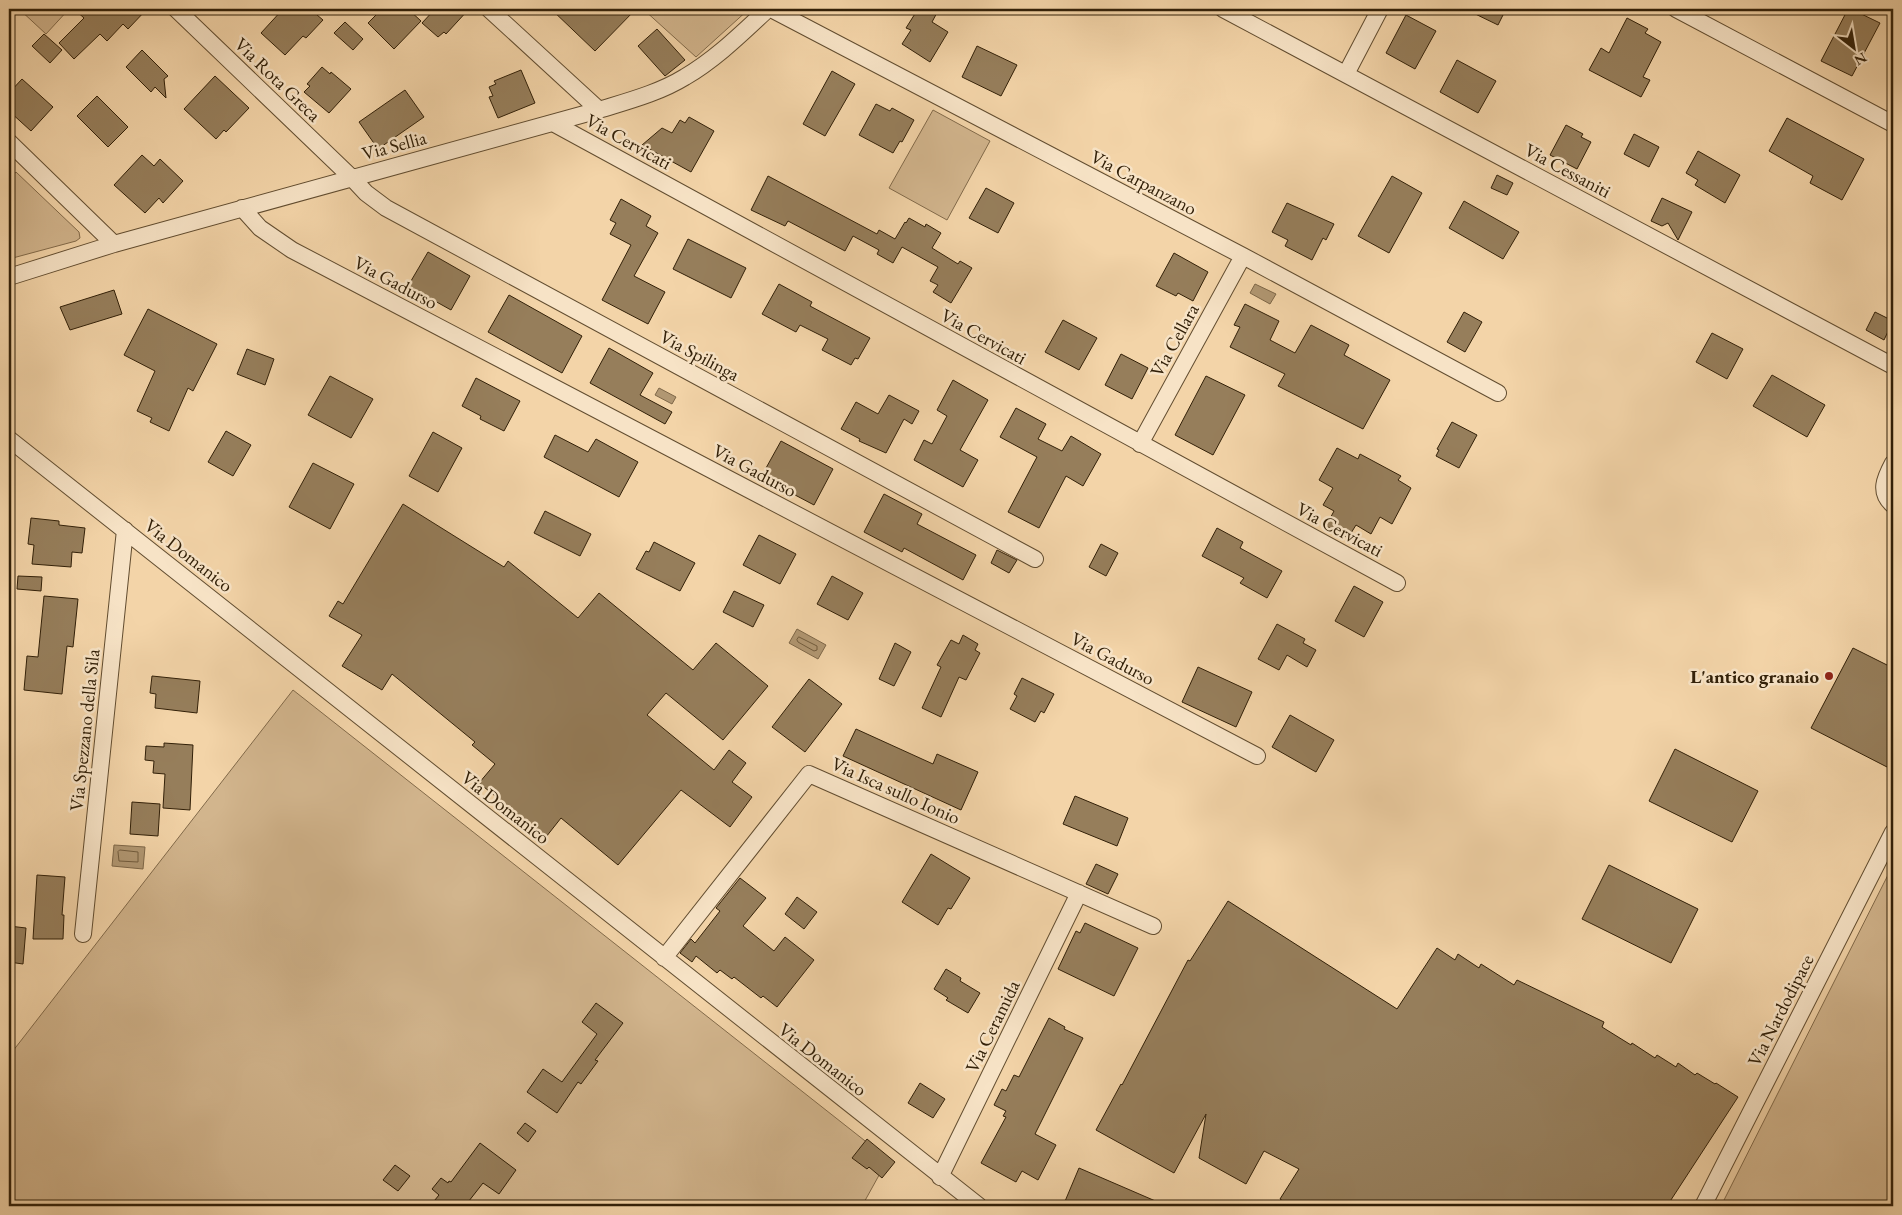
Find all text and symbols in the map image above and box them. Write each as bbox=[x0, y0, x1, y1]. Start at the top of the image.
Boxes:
north arrow bbox=[1830, 22, 1880, 72]
street label: Via Rota Greca bbox=[229, 32, 327, 127]
text: N bbox=[1851, 49, 1870, 70]
street label: Via Cervicati bbox=[581, 108, 676, 175]
street label: Via Sellia bbox=[359, 125, 430, 166]
street label: Via Cessaniti bbox=[1520, 137, 1616, 204]
street label: Via Carpanzano bbox=[1086, 144, 1201, 221]
street label: Via Gadurso bbox=[350, 250, 442, 315]
street label: Via Cellara bbox=[1144, 299, 1205, 381]
street label: Via Cervicati bbox=[936, 303, 1031, 370]
street label: Via Spilinga bbox=[656, 324, 744, 387]
street label: Via Gadurso bbox=[709, 438, 801, 503]
street label: Via Cervicati bbox=[1292, 496, 1388, 563]
street label: Via Domanico bbox=[139, 513, 238, 598]
street label: Via Gadurso bbox=[1067, 626, 1159, 691]
street label: Via Spezzano della Sila bbox=[64, 647, 105, 812]
place label: L'antico granaio bbox=[1690, 664, 1819, 689]
marker: L'antico granaio bbox=[1823, 670, 1835, 682]
street label: Via Isca sullo Ionio bbox=[828, 751, 964, 830]
street label: Via Domanico bbox=[456, 765, 555, 850]
street label: Via Nardodipace bbox=[1741, 950, 1819, 1070]
street label: Via Ceramida bbox=[959, 975, 1026, 1077]
street label: Via Domanico bbox=[773, 1017, 872, 1102]

